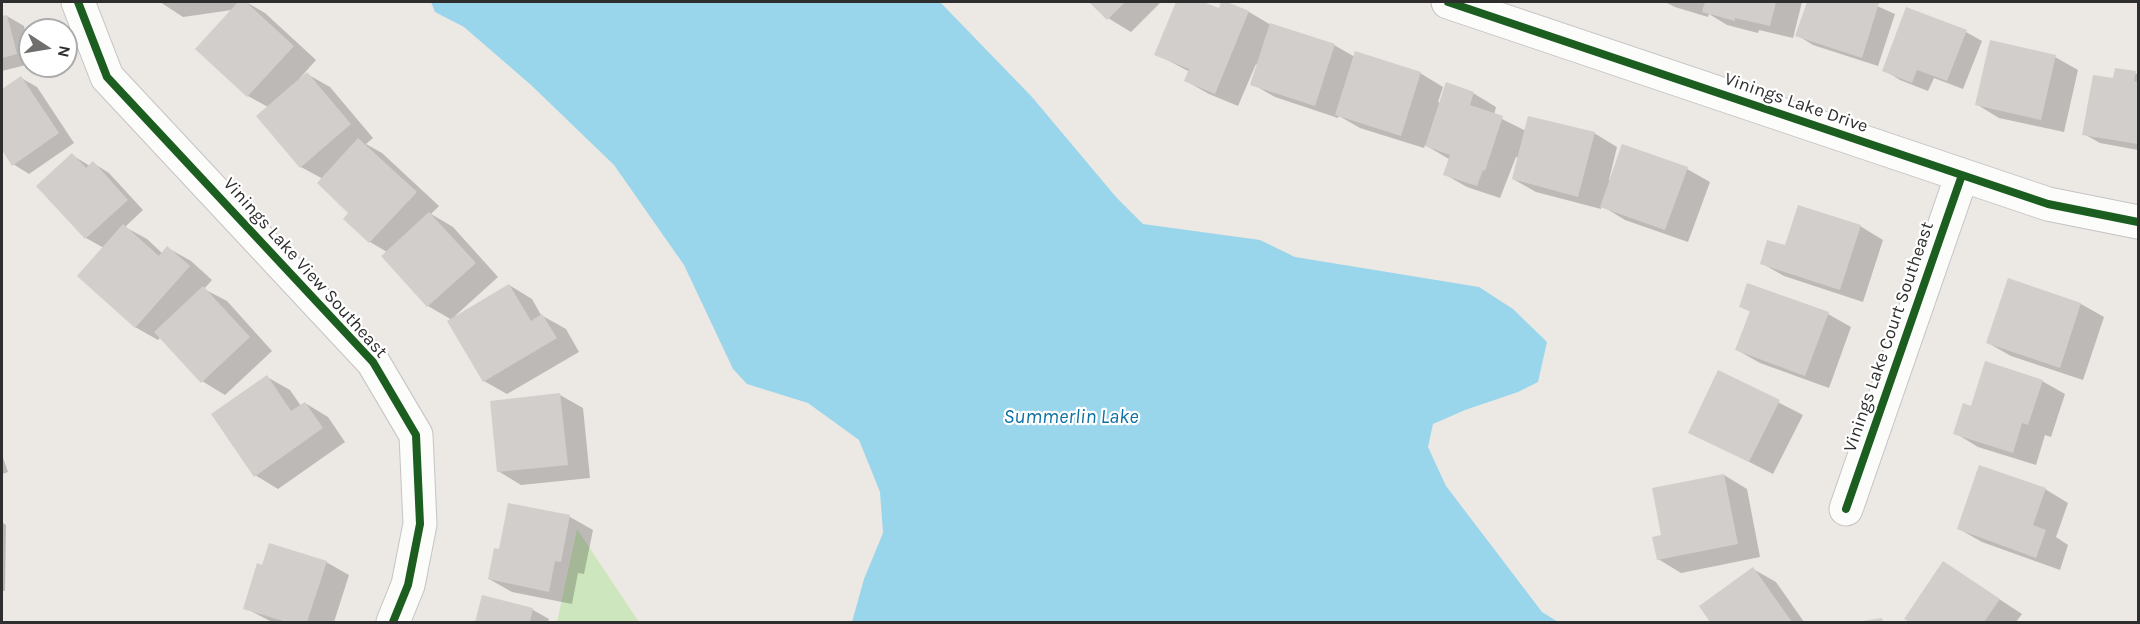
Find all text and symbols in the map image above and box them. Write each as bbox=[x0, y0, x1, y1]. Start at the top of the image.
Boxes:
north arrow bbox=[18, 18, 78, 78]
text: N bbox=[54, 44, 75, 59]
street label: Vinings Lake Drive bbox=[1721, 68, 1871, 138]
street label: Vinings Lake View Southeast bbox=[218, 173, 392, 363]
street label: Vinings Lake Court Southeast bbox=[1839, 219, 1939, 455]
water label: Summerlin Lake bbox=[1003, 405, 1139, 429]

